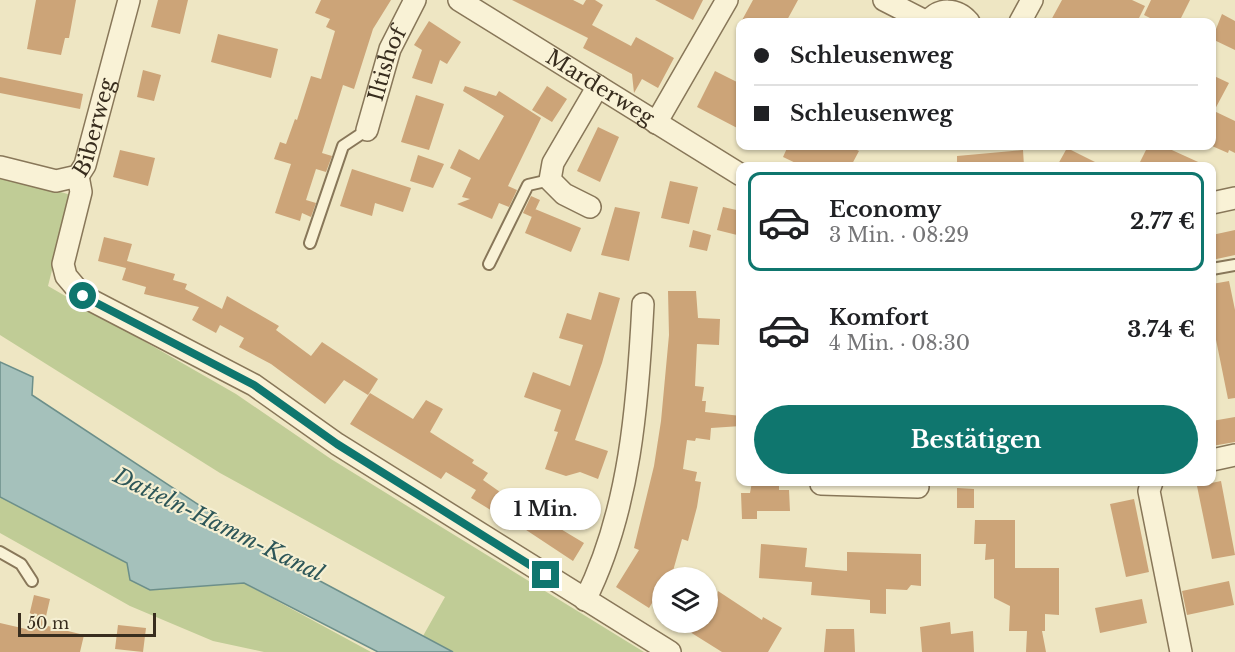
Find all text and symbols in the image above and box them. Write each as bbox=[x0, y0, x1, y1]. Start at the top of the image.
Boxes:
street label: Iltishof bbox=[363, 20, 413, 104]
text: Schleusenweg bbox=[790, 42, 953, 69]
street label: Marderweg bbox=[541, 44, 659, 131]
street label: Biberweg bbox=[68, 75, 121, 182]
text: Schleusenweg bbox=[790, 100, 953, 127]
icon: car bbox=[757, 195, 811, 249]
text: Economy bbox=[829, 196, 941, 223]
text: 2.77 € bbox=[1130, 208, 1195, 235]
text: 3 Min. · 08:29 bbox=[829, 223, 969, 247]
route start bbox=[69, 282, 96, 309]
icon: car bbox=[757, 303, 811, 357]
text: Komfort bbox=[829, 304, 929, 331]
text: 3.74 € bbox=[1127, 316, 1195, 343]
text: 4 Min. · 08:30 bbox=[829, 331, 970, 355]
button: Bestätigen bbox=[754, 405, 1198, 474]
water label: Datteln-Hamm-Kanal bbox=[108, 461, 328, 587]
callout: 1 Min. bbox=[490, 488, 602, 530]
text: 1 Min. bbox=[514, 497, 577, 521]
route end bbox=[532, 561, 559, 588]
map controls bbox=[652, 567, 718, 633]
button: layers bbox=[652, 567, 718, 633]
scale bar bbox=[18, 610, 156, 638]
text: 50 m bbox=[27, 613, 69, 633]

